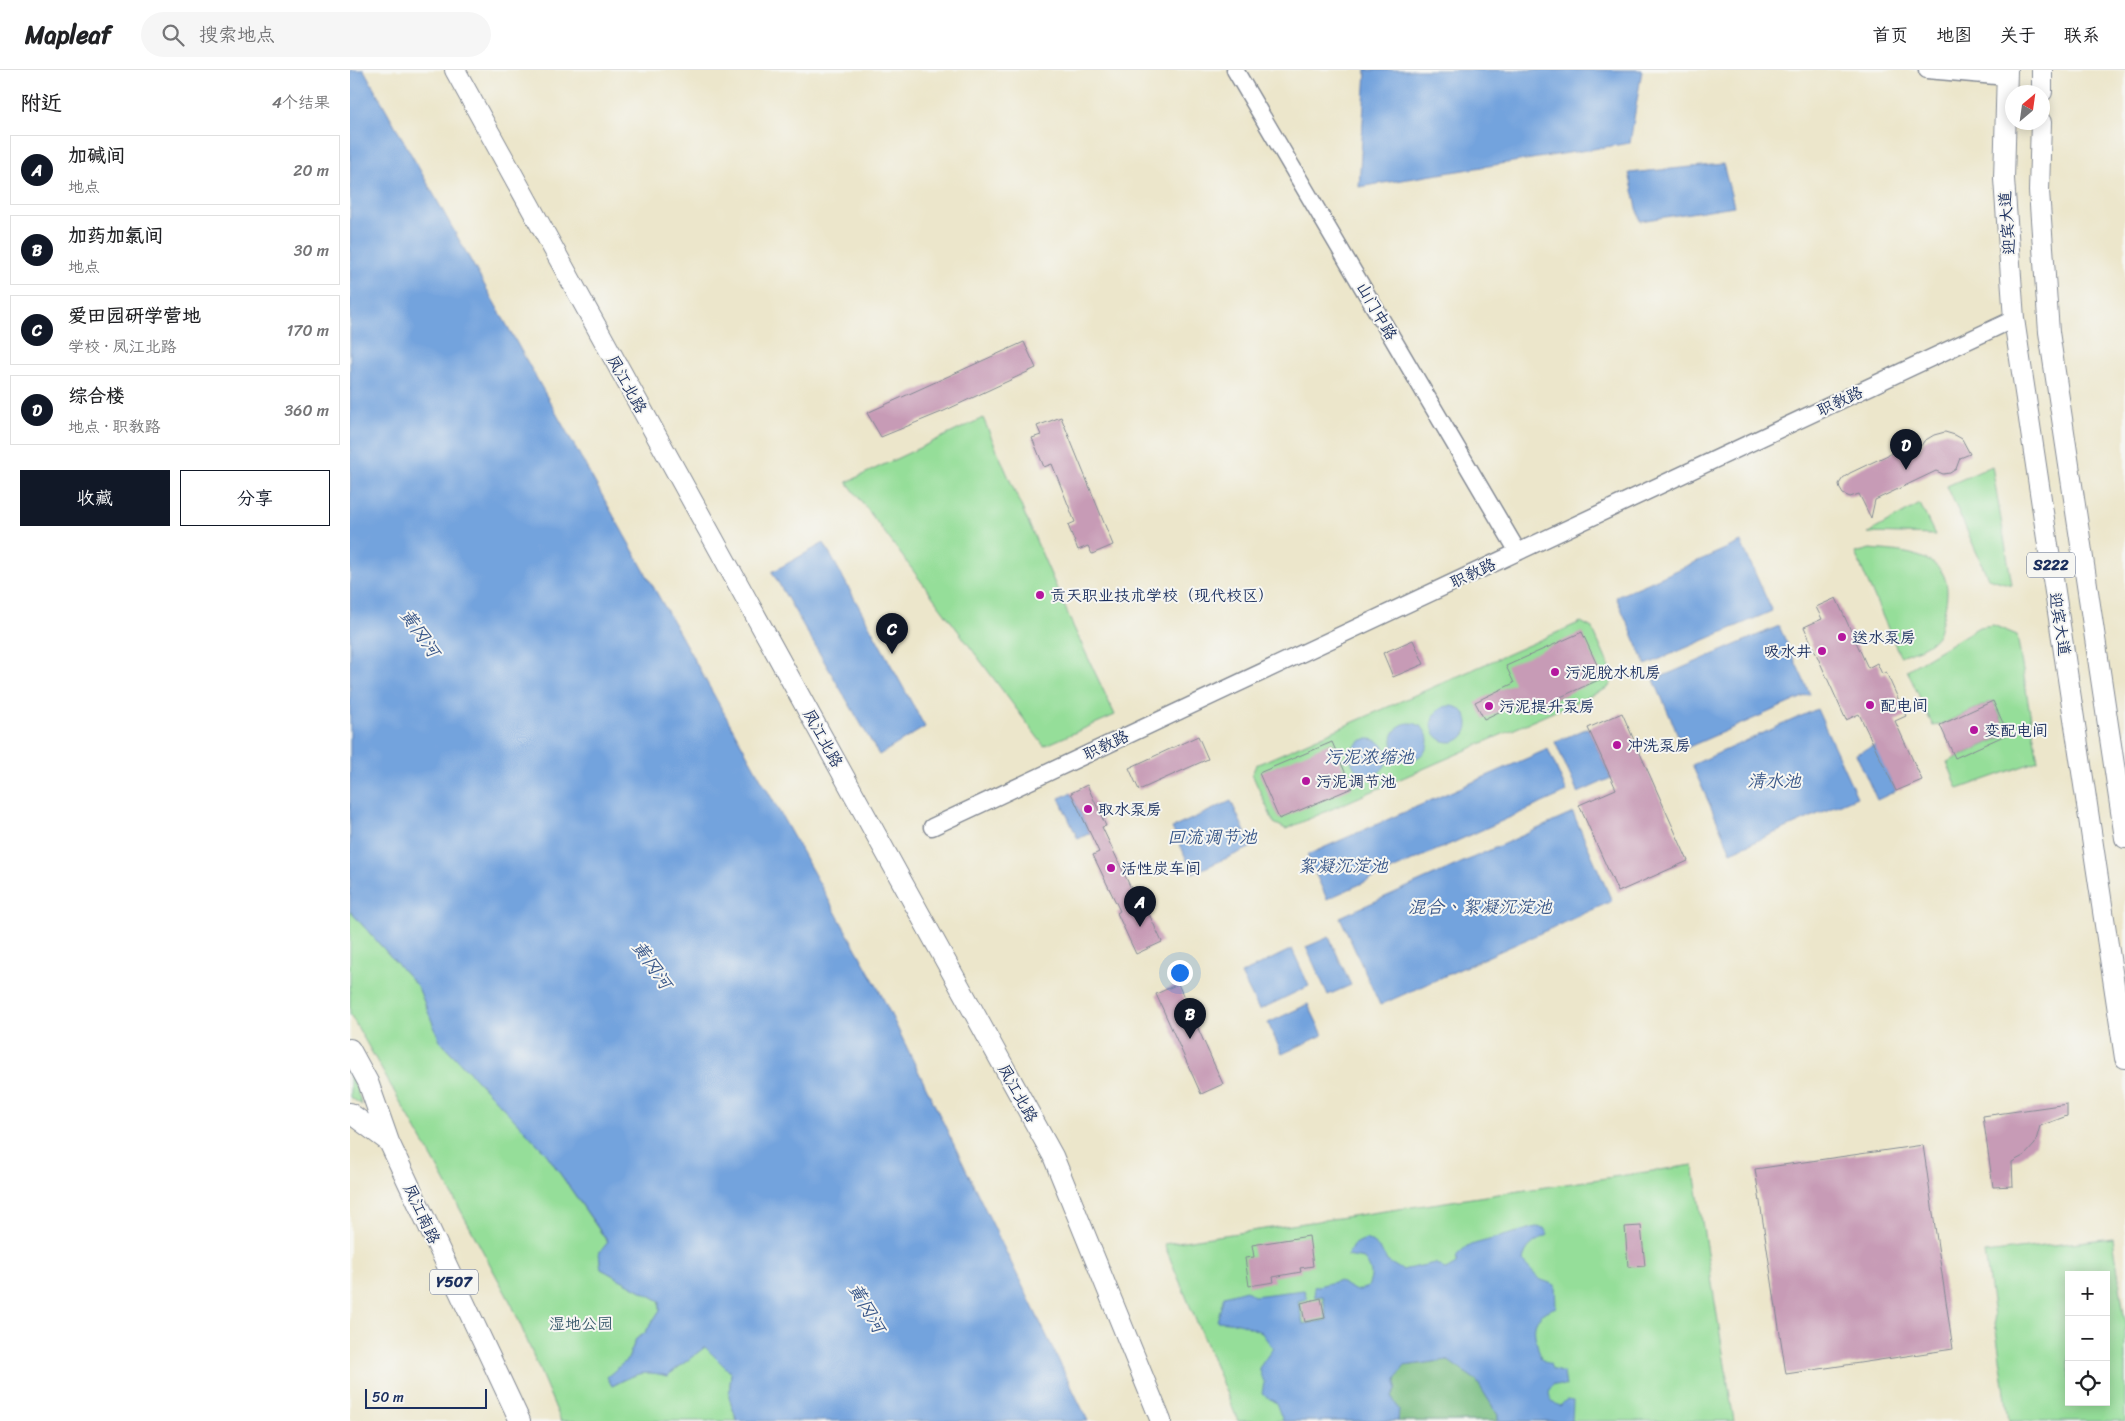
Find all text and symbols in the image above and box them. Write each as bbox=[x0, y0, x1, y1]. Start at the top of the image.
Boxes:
search box bbox=[141, 12, 491, 57]
text: Mapleaf bbox=[25, 14, 111, 56]
text: 搜索地点 bbox=[199, 18, 275, 51]
text: 首页 bbox=[1872, 19, 1908, 51]
text: 地图 bbox=[1936, 19, 1972, 51]
text: 关于 bbox=[2000, 19, 2036, 51]
text: 联系 bbox=[2064, 19, 2100, 51]
icon: search bbox=[159, 21, 187, 49]
text: 附近 bbox=[20, 84, 62, 122]
north arrow bbox=[2005, 85, 2050, 130]
text: 4个结果 bbox=[272, 88, 330, 117]
text: 加碱间 bbox=[68, 139, 125, 172]
text: A bbox=[32, 156, 42, 185]
text: 20 m bbox=[293, 156, 329, 185]
text: 地点 bbox=[68, 172, 100, 201]
street label: 迎宾大道 bbox=[1990, 190, 2024, 256]
text: 加药加氯间 bbox=[68, 219, 163, 252]
text: B bbox=[32, 236, 42, 265]
text: 30 m bbox=[294, 236, 329, 265]
text: 地点 bbox=[68, 252, 100, 281]
street label: 山门中路 bbox=[1348, 276, 1406, 346]
text: 爱田园研学营地 bbox=[68, 299, 201, 332]
text: C bbox=[32, 316, 42, 345]
text: 170 m bbox=[286, 316, 329, 345]
text: 学校 · 凤江北路 bbox=[68, 332, 177, 361]
street label: 凤江北路 bbox=[599, 349, 655, 419]
street label: 职教路 bbox=[1812, 378, 1868, 424]
text: 综合楼 bbox=[68, 379, 125, 412]
text: D bbox=[32, 396, 42, 425]
text: 360 m bbox=[285, 396, 329, 425]
text: 地点 · 职教路 bbox=[68, 412, 161, 441]
pin: D bbox=[1890, 429, 1922, 470]
button: 收藏 bbox=[20, 470, 170, 526]
button: 分享 bbox=[180, 470, 330, 526]
street label: 职教路 bbox=[1445, 550, 1501, 596]
road number: S222 bbox=[2027, 552, 2075, 578]
place label: 贡天职业技术学校（现代校区） bbox=[1050, 581, 1274, 610]
marker: 贡天职业技术学校（现代校区） bbox=[1034, 589, 1046, 601]
street label: 迎宾大道 bbox=[2041, 590, 2079, 658]
water label: 黄冈河 bbox=[391, 602, 450, 667]
pin: C bbox=[876, 613, 908, 654]
place label: 送水泵房 bbox=[1852, 623, 1916, 652]
marker: 送水泵房 bbox=[1836, 631, 1848, 643]
place label: 吸水井 bbox=[1764, 637, 1812, 666]
marker: 吸水井 bbox=[1816, 645, 1828, 657]
place label: 污泥脱水机房 bbox=[1565, 658, 1661, 687]
marker: 污泥脱水机房 bbox=[1549, 666, 1561, 678]
place label: 配电间 bbox=[1880, 691, 1928, 720]
place label: 污泥提升泵房 bbox=[1499, 692, 1595, 721]
marker: 配电间 bbox=[1864, 699, 1876, 711]
marker: 污泥提升泵房 bbox=[1483, 700, 1495, 712]
street label: 凤江北路 bbox=[795, 703, 851, 773]
place label: 变配电间 bbox=[1984, 716, 2048, 745]
street label: 职教路 bbox=[1078, 722, 1134, 768]
marker: 变配电间 bbox=[1968, 724, 1980, 736]
place label: 冲洗泵房 bbox=[1627, 731, 1691, 760]
marker: 冲洗泵房 bbox=[1611, 739, 1623, 751]
water label: 污泥浓缩池 bbox=[1324, 741, 1415, 773]
water label: 清水池 bbox=[1747, 765, 1802, 797]
place label: 污泥调节池 bbox=[1316, 767, 1396, 796]
marker: 污泥调节池 bbox=[1300, 775, 1312, 787]
place label: 取水泵房 bbox=[1098, 795, 1162, 824]
marker: 取水泵房 bbox=[1082, 803, 1094, 815]
water label: 回流调节池 bbox=[1167, 821, 1258, 853]
water label: 絮凝沉淀池 bbox=[1298, 850, 1389, 882]
place label: 活性炭车间 bbox=[1121, 854, 1201, 883]
marker: 活性炭车间 bbox=[1105, 862, 1117, 874]
pin: A bbox=[1124, 886, 1156, 927]
water label: 混合、絮凝沉淀池 bbox=[1408, 891, 1553, 923]
water label: 黄冈河 bbox=[623, 934, 682, 999]
your location bbox=[1167, 960, 1193, 986]
pin: B bbox=[1174, 998, 1206, 1039]
street label: 凤江北路 bbox=[990, 1058, 1046, 1128]
street label: 凤江南路 bbox=[395, 1179, 449, 1249]
road number: Y507 bbox=[430, 1270, 478, 1294]
map controls bbox=[2065, 1271, 2110, 1406]
button: + bbox=[2065, 1271, 2110, 1316]
water label: 黄冈河 bbox=[840, 1277, 896, 1342]
park label: 湿地公园 bbox=[549, 1309, 613, 1338]
button: − bbox=[2065, 1316, 2110, 1361]
button: locate bbox=[2065, 1361, 2110, 1406]
text: 50 m bbox=[372, 1385, 404, 1410]
scale bar bbox=[365, 1386, 488, 1409]

